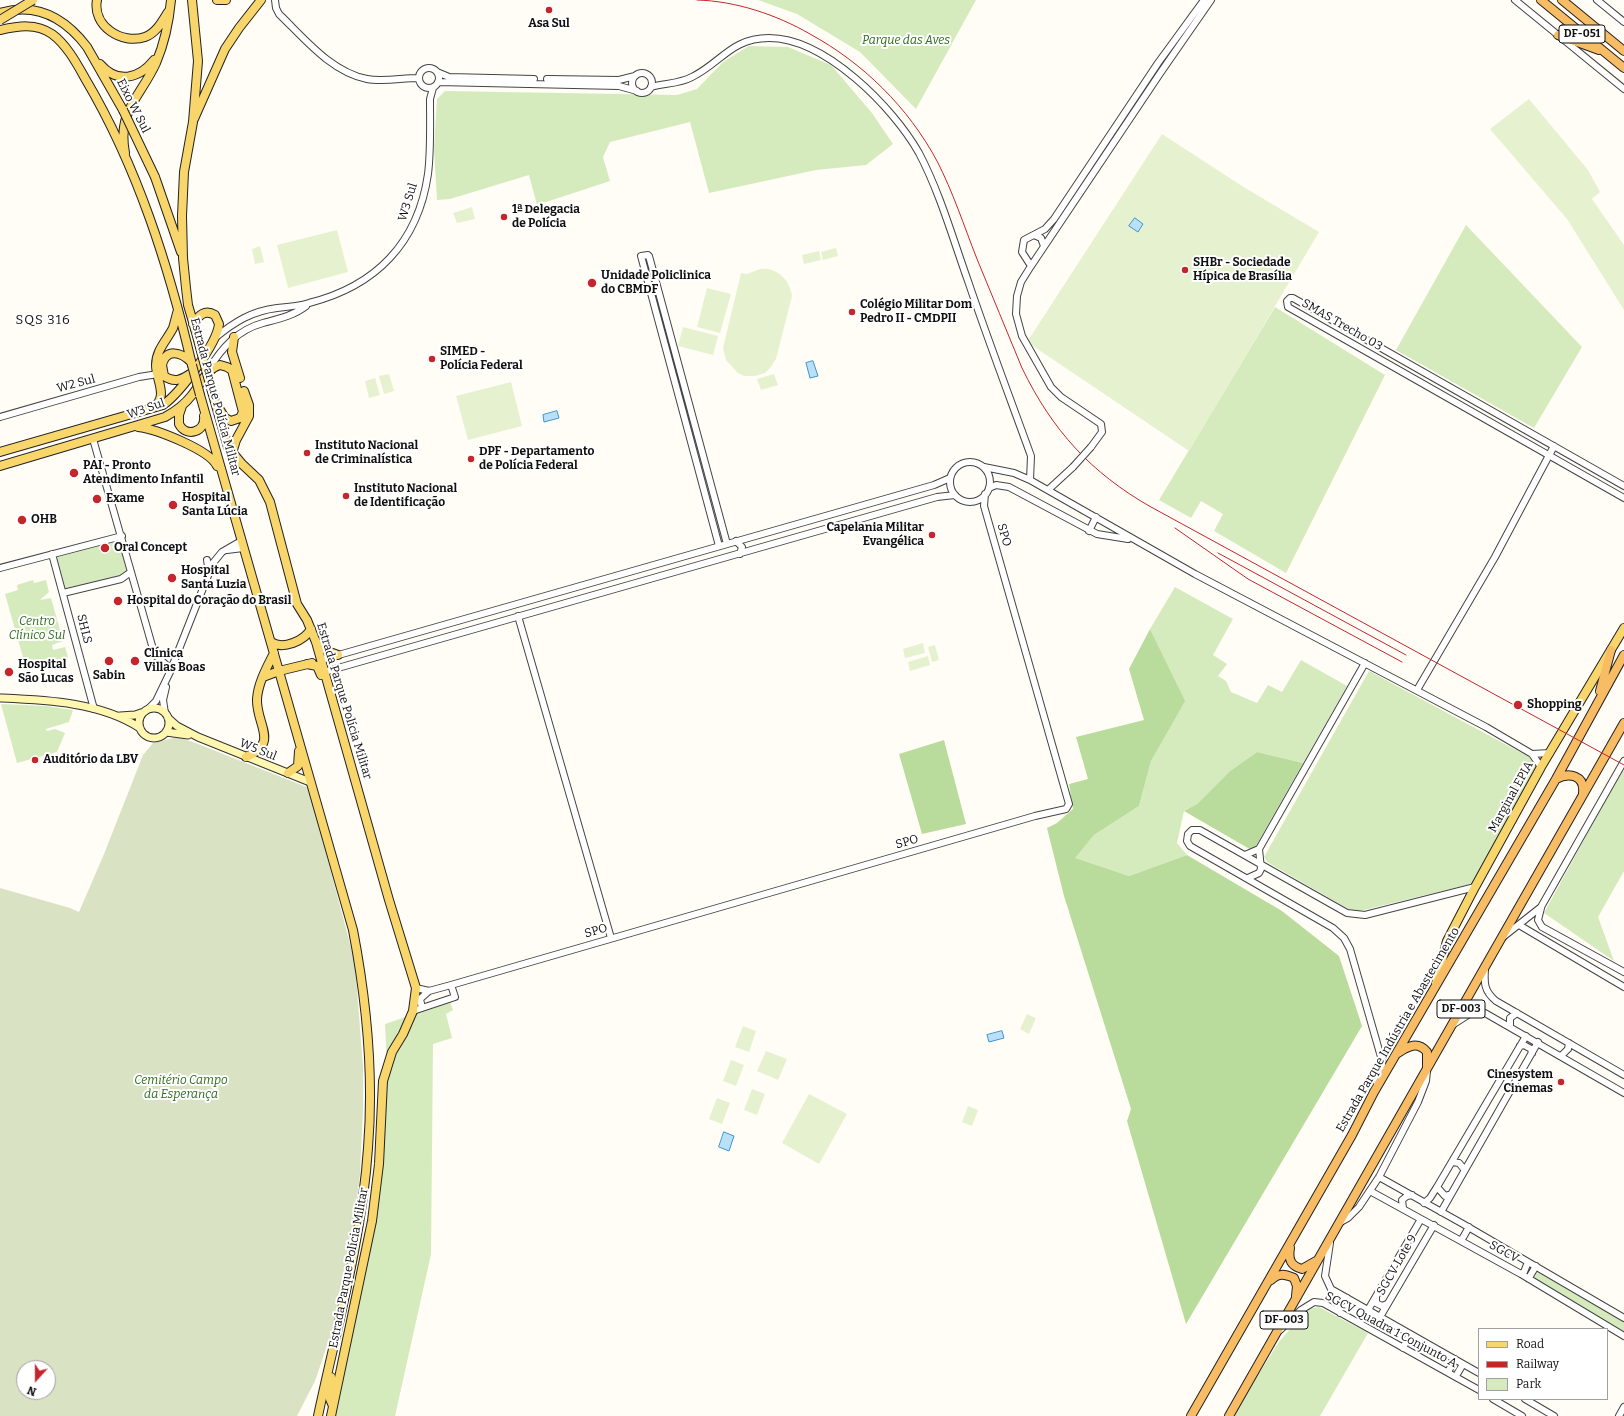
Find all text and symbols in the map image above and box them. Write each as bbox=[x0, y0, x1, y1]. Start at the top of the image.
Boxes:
marker: Asa Sul bbox=[544, 5, 554, 15]
place label: Asa Sul bbox=[528, 17, 570, 31]
road number: DF-051 bbox=[1559, 25, 1605, 43]
park label: Parque das Aves bbox=[862, 34, 950, 48]
street label: Eixo W Sul bbox=[113, 77, 153, 135]
street label: W3 Sul bbox=[395, 181, 421, 223]
place label: 1ª Delegacia de Polícia bbox=[512, 203, 580, 231]
marker: 1ª Delegacia de Polícia bbox=[499, 212, 509, 222]
place label: SHBr - Sociedade Hípica de Brasília bbox=[1193, 256, 1292, 284]
marker: SHBr - Sociedade Hípica de Brasília bbox=[1180, 265, 1190, 275]
place label: Unidade Policlinica do CBMDF bbox=[601, 269, 711, 297]
marker: Unidade Policlinica do CBMDF bbox=[586, 277, 598, 289]
street label: SMAS Trecho 03 bbox=[1299, 296, 1385, 354]
place label: Colégio Militar Dom Pedro II - CMDPII bbox=[860, 298, 972, 326]
marker: Colégio Militar Dom Pedro II - CMDPII bbox=[847, 307, 857, 317]
district label: SQS 316 bbox=[15, 312, 71, 328]
street label: Estrada Parque Polícia Militar bbox=[187, 316, 243, 478]
place label: SIMED - Polícia Federal bbox=[440, 345, 523, 373]
marker: SIMED - Polícia Federal bbox=[427, 354, 437, 364]
street label: W2 Sul bbox=[55, 372, 97, 396]
street label: W3 Sul bbox=[125, 396, 167, 422]
place label: Instituto Nacional de Criminalística bbox=[315, 439, 418, 467]
place label: DPF - Departamento de Polícia Federal bbox=[479, 445, 594, 473]
marker: Instituto Nacional de Criminalística bbox=[302, 448, 312, 458]
marker: DPF - Departamento de Polícia Federal bbox=[466, 454, 476, 464]
place label: PAI - Pronto Atendimento Infantil bbox=[83, 459, 204, 487]
marker: PAI - Pronto Atendimento Infantil bbox=[68, 467, 80, 479]
place label: Instituto Nacional de Identificação bbox=[354, 482, 457, 510]
place label: Hospital Santa Lúcia bbox=[182, 491, 248, 519]
marker: Instituto Nacional de Identificação bbox=[341, 491, 351, 501]
place label: Exame bbox=[106, 492, 144, 506]
marker: Exame bbox=[91, 493, 103, 505]
marker: Hospital Santa Lúcia bbox=[167, 499, 179, 511]
place label: OHB bbox=[31, 513, 57, 527]
marker: OHB bbox=[16, 514, 28, 526]
place label: Capelania Militar Evangélica bbox=[826, 521, 924, 549]
street label: SPO bbox=[994, 522, 1014, 548]
marker: Capelania Militar Evangélica bbox=[927, 530, 937, 540]
place label: Oral Concept bbox=[114, 541, 187, 555]
marker: Oral Concept bbox=[99, 542, 111, 554]
place label: Hospital Santa Luzia bbox=[181, 564, 246, 592]
marker: Hospital Santa Luzia bbox=[166, 572, 178, 584]
place label: Hospital do Coração do Brasil bbox=[127, 594, 291, 608]
marker: Hospital do Coração do Brasil bbox=[112, 595, 124, 607]
street label: SHLS bbox=[73, 613, 95, 645]
park label: Centro Clínico Sul bbox=[9, 615, 65, 643]
street label: Estrada Parque Polícia Militar bbox=[313, 621, 375, 781]
place label: Clínica Villas Boas bbox=[144, 647, 205, 675]
marker: Sabin bbox=[103, 655, 115, 667]
marker: Clínica Villas Boas bbox=[129, 655, 141, 667]
place label: Hospital São Lucas bbox=[18, 658, 74, 686]
marker: Hospital São Lucas bbox=[3, 666, 15, 678]
place label: Sabin bbox=[93, 669, 125, 683]
place label: Shopping bbox=[1527, 698, 1582, 712]
marker: Shopping bbox=[1512, 699, 1524, 711]
street label: W5 Sul bbox=[237, 736, 279, 764]
place label: Auditório da LBV bbox=[43, 753, 138, 767]
marker: Auditório da LBV bbox=[30, 755, 40, 765]
street label: Marginal EPIA bbox=[1486, 759, 1536, 835]
street label: SPO bbox=[894, 832, 920, 852]
street label: SPO bbox=[583, 921, 609, 941]
street label: Estrada Parque Indústria e Abastecimento bbox=[1333, 925, 1463, 1135]
road number: DF-003 bbox=[1437, 1000, 1485, 1018]
place label: Cinesystem Cinemas bbox=[1487, 1068, 1553, 1096]
park label: Cemitério Campo da Esperança bbox=[134, 1074, 228, 1102]
marker: Cinesystem Cinemas bbox=[1556, 1077, 1566, 1087]
street label: Estrada Parque Polícia Militar bbox=[326, 1187, 372, 1349]
street label: SGCV Lote 9 bbox=[1374, 1232, 1420, 1298]
street label: SGCV bbox=[1487, 1238, 1521, 1266]
street label: SGCV Quadra 1 Conjunto A bbox=[1322, 1289, 1460, 1371]
road number: DF-003 bbox=[1260, 1311, 1308, 1329]
legend bbox=[1478, 1328, 1608, 1400]
text: Road bbox=[1516, 1337, 1544, 1351]
text: Railway bbox=[1516, 1357, 1559, 1371]
north arrow bbox=[16, 1360, 56, 1400]
text: Park bbox=[1516, 1377, 1541, 1391]
text: N bbox=[26, 1383, 38, 1398]

